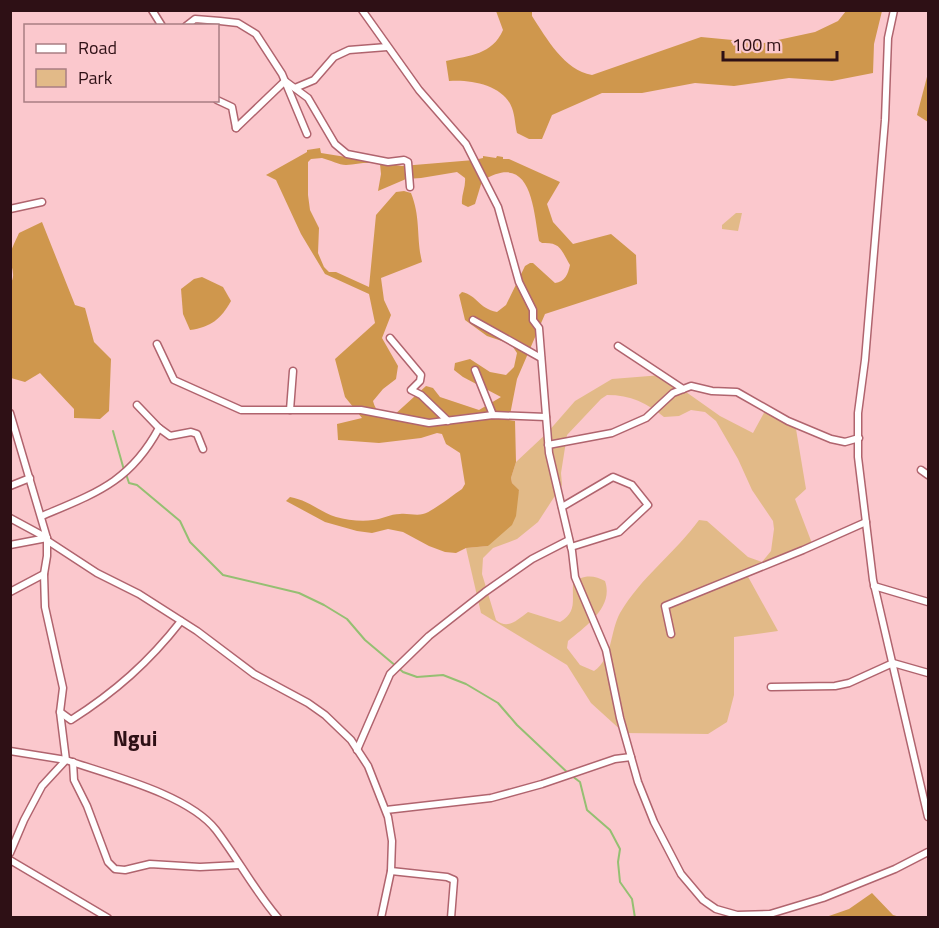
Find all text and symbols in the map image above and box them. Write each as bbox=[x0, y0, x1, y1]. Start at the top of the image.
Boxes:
legend bbox=[24, 24, 219, 102]
scale bar bbox=[723, 24, 837, 62]
text: 100 m bbox=[732, 31, 781, 58]
text: Road bbox=[78, 34, 117, 61]
text: Park bbox=[78, 64, 113, 91]
district label: Ngui bbox=[113, 721, 157, 755]

